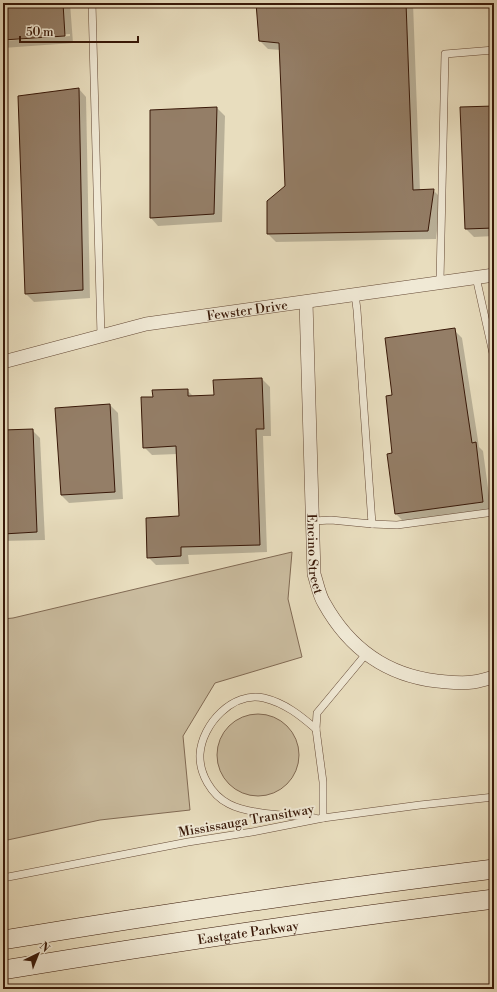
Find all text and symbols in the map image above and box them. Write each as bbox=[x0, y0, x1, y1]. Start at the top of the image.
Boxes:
scale bar bbox=[20, 18, 138, 44]
text: 50 m bbox=[26, 25, 54, 40]
street label: Fewster Drive bbox=[206, 297, 289, 324]
street label: Encino Street bbox=[303, 513, 326, 597]
street label: Mississauga Transitway bbox=[177, 801, 316, 841]
street label: Eastgate Parkway bbox=[197, 918, 300, 948]
north arrow bbox=[18, 934, 58, 974]
text: N bbox=[36, 939, 52, 956]

